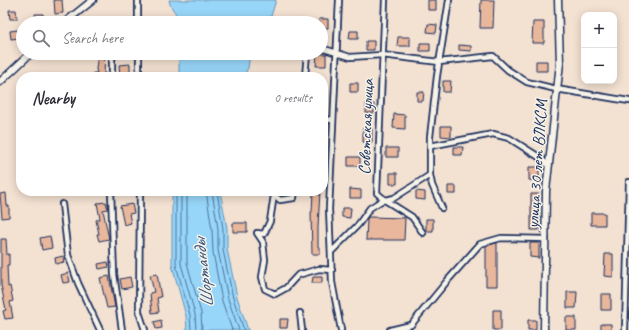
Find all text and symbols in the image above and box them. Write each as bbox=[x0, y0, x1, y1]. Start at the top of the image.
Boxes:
map controls bbox=[581, 12, 617, 84]
button: + bbox=[581, 12, 617, 48]
search box bbox=[16, 16, 328, 60]
icon: search bbox=[30, 27, 52, 49]
text: Search here bbox=[62, 29, 123, 48]
button: − bbox=[581, 48, 617, 84]
street label: Советская улица bbox=[354, 77, 378, 175]
text: Nearby bbox=[32, 88, 75, 109]
text: 0 results bbox=[274, 90, 312, 106]
street label: улица 30 лет ВЛКСМ bbox=[522, 97, 552, 230]
water label: Шортанды bbox=[187, 234, 218, 309]

